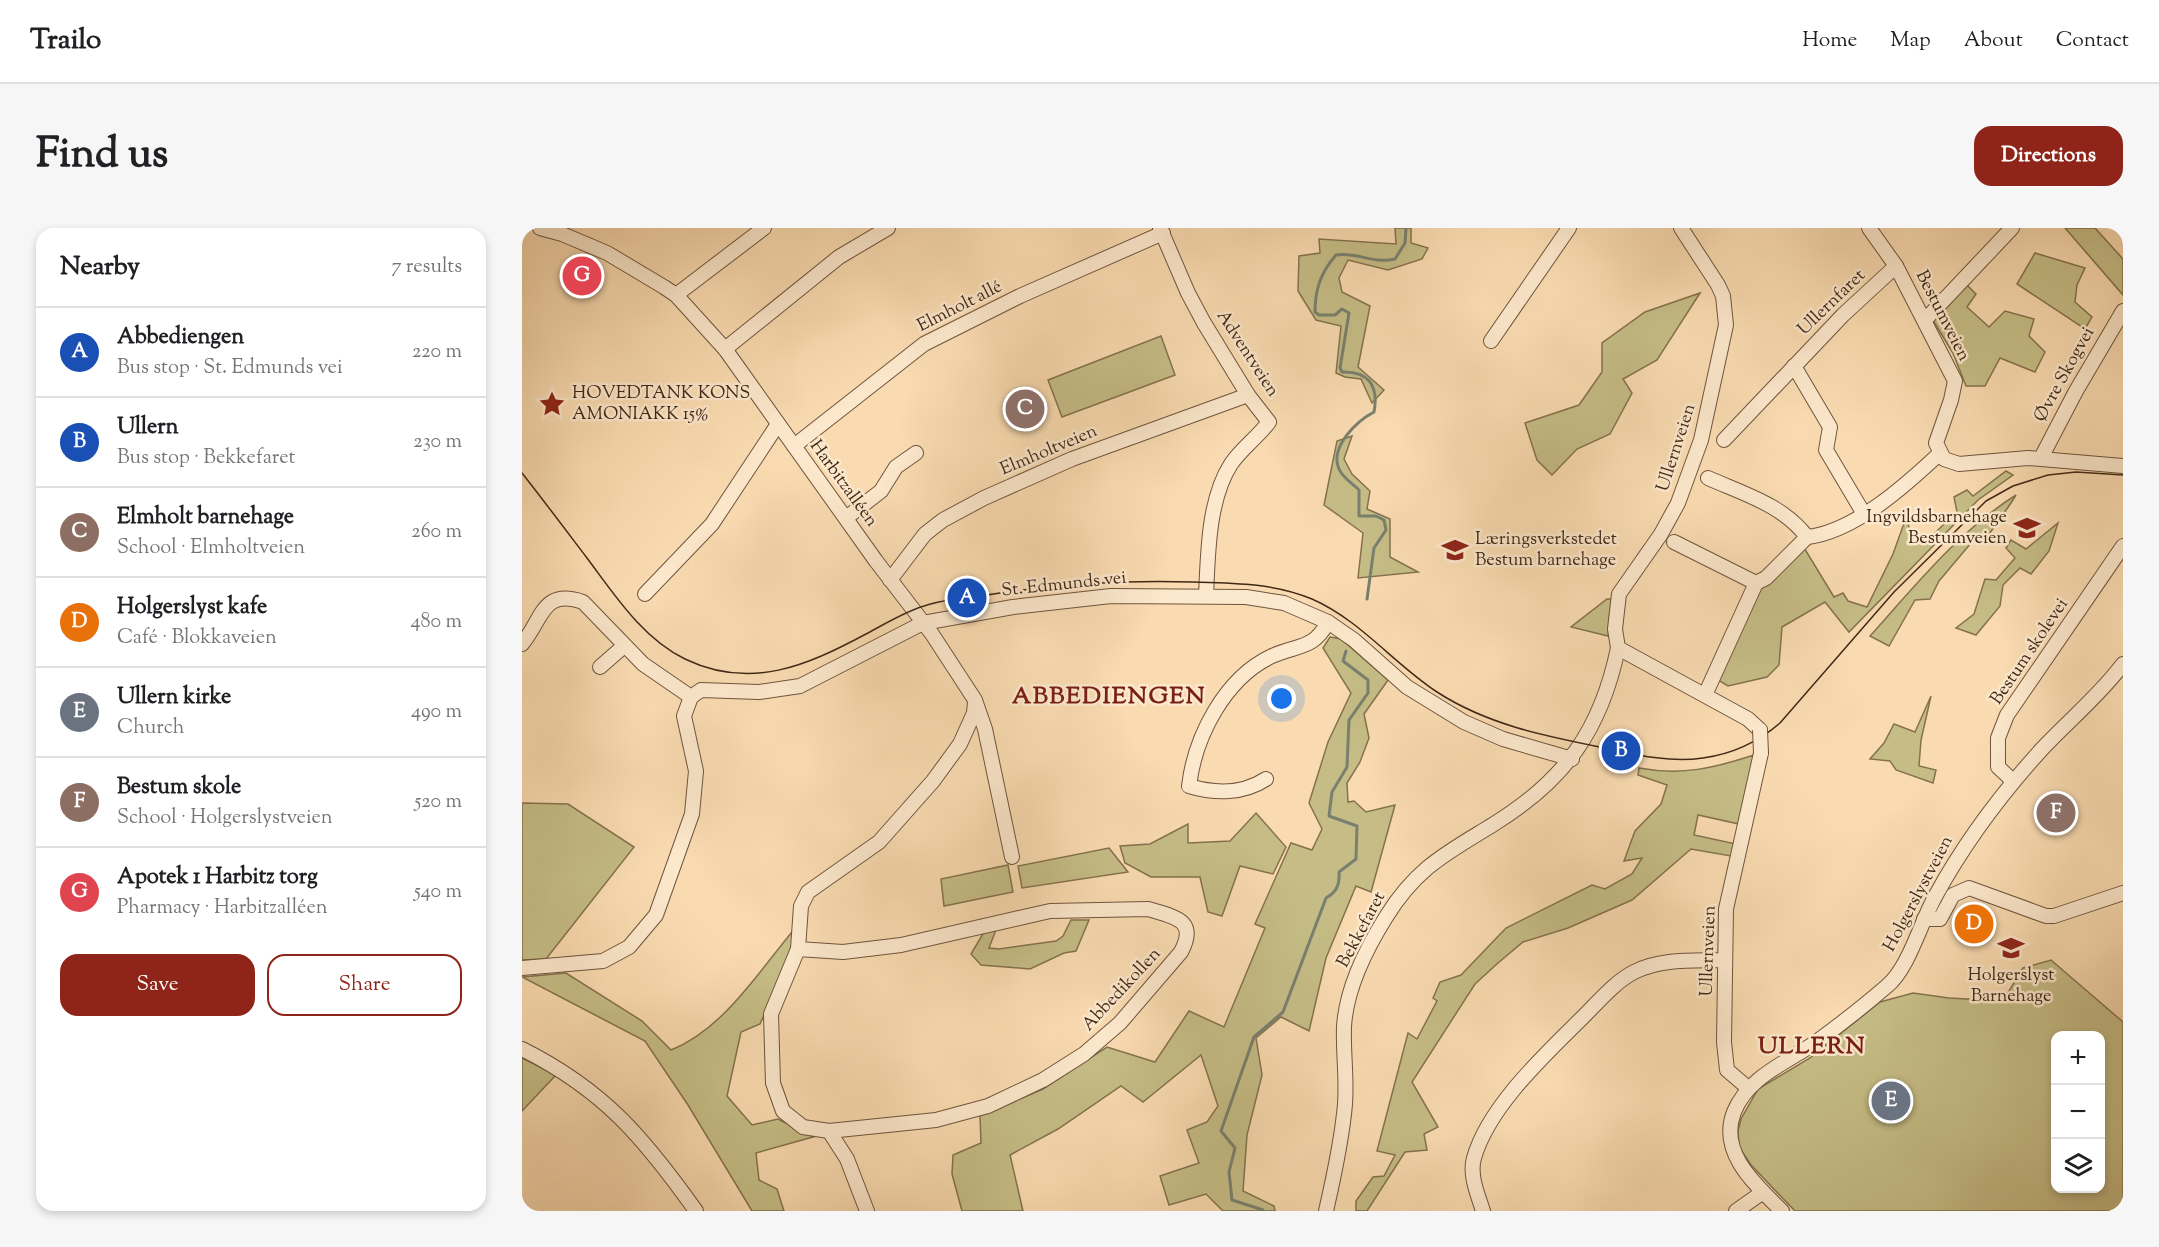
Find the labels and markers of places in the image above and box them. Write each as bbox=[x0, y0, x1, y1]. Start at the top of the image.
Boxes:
pin: G bbox=[562, 254, 602, 298]
place label: HOVEDTANK KONS AMONIAKK 15% bbox=[572, 381, 750, 428]
pin: C bbox=[1006, 386, 1044, 432]
place icon: HOVEDTANK KONS AMONIAKK 15% bbox=[537, 389, 567, 419]
place label: Ingvildsbarnehage Bestumveien bbox=[1866, 505, 2007, 552]
school or university icon: Ingvildsbarnehage Bestumveien bbox=[2012, 513, 2042, 543]
place label: Læringsverkstedet Bestum barnehage bbox=[1475, 527, 1617, 574]
school or university icon: Læringsverkstedet Bestum barnehage bbox=[1440, 535, 1470, 565]
pin: A bbox=[948, 576, 986, 620]
pin: B bbox=[1602, 728, 1640, 774]
pin: F bbox=[2036, 790, 2075, 836]
pin: D bbox=[1954, 902, 1994, 946]
school or university icon: Holgerslyst Barnehage bbox=[1996, 933, 2026, 963]
place label: Holgerslyst Barnehage bbox=[1968, 963, 2054, 1010]
pin: E bbox=[1872, 1078, 1910, 1124]

